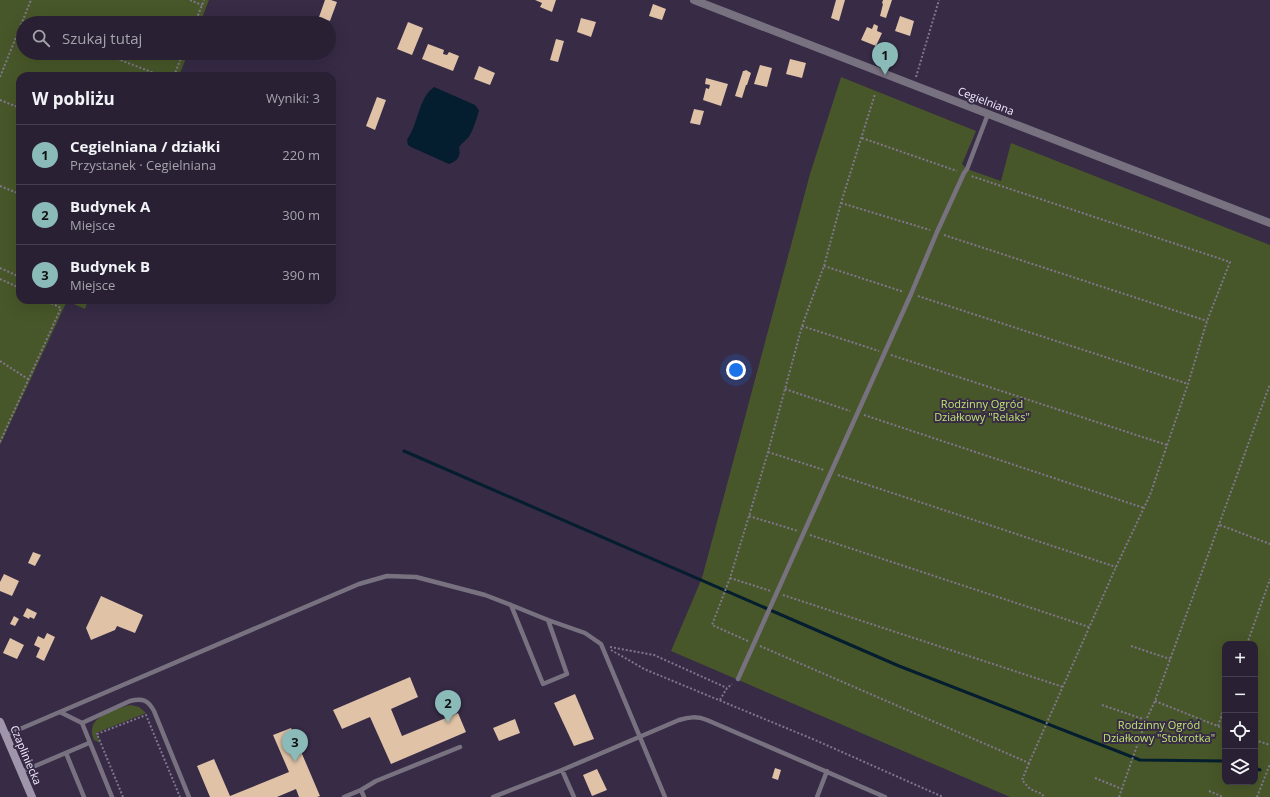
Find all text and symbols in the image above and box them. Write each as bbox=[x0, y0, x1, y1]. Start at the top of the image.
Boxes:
search box bbox=[16, 16, 336, 60]
icon: search bbox=[30, 27, 52, 49]
text: Szukaj tutaj bbox=[62, 28, 142, 48]
pin: 1 bbox=[872, 42, 898, 75]
street label: Cegielniana bbox=[956, 83, 1017, 118]
text: W pobliżu bbox=[32, 87, 115, 110]
text: Wyniki: 3 bbox=[266, 89, 320, 107]
text: Cegielniana / działki bbox=[70, 136, 220, 156]
text: 1 bbox=[41, 146, 49, 164]
text: 220 m bbox=[282, 146, 320, 164]
text: Przystanek · Cegielniana bbox=[70, 156, 216, 174]
text: Budynek A bbox=[70, 196, 150, 216]
text: 2 bbox=[41, 206, 49, 224]
text: 300 m bbox=[282, 206, 320, 224]
text: Miejsce bbox=[70, 216, 115, 234]
text: Budynek B bbox=[70, 256, 150, 276]
text: 3 bbox=[41, 266, 49, 284]
text: 390 m bbox=[282, 266, 320, 284]
text: Miejsce bbox=[70, 276, 115, 294]
your location bbox=[726, 360, 746, 380]
park label: Rodzinny Ogród Działkowy "Relaks" bbox=[934, 396, 1030, 424]
map controls bbox=[1222, 641, 1258, 785]
button: + bbox=[1222, 641, 1258, 677]
button: − bbox=[1222, 677, 1258, 713]
pin: 2 bbox=[435, 690, 461, 723]
button: locate bbox=[1222, 713, 1258, 749]
park label: Rodzinny Ogród Działkowy "Stokrotka" bbox=[1103, 717, 1215, 745]
street label: Czapliniecka bbox=[7, 723, 46, 787]
pin: 3 bbox=[282, 729, 308, 762]
button: layers bbox=[1222, 749, 1258, 785]

